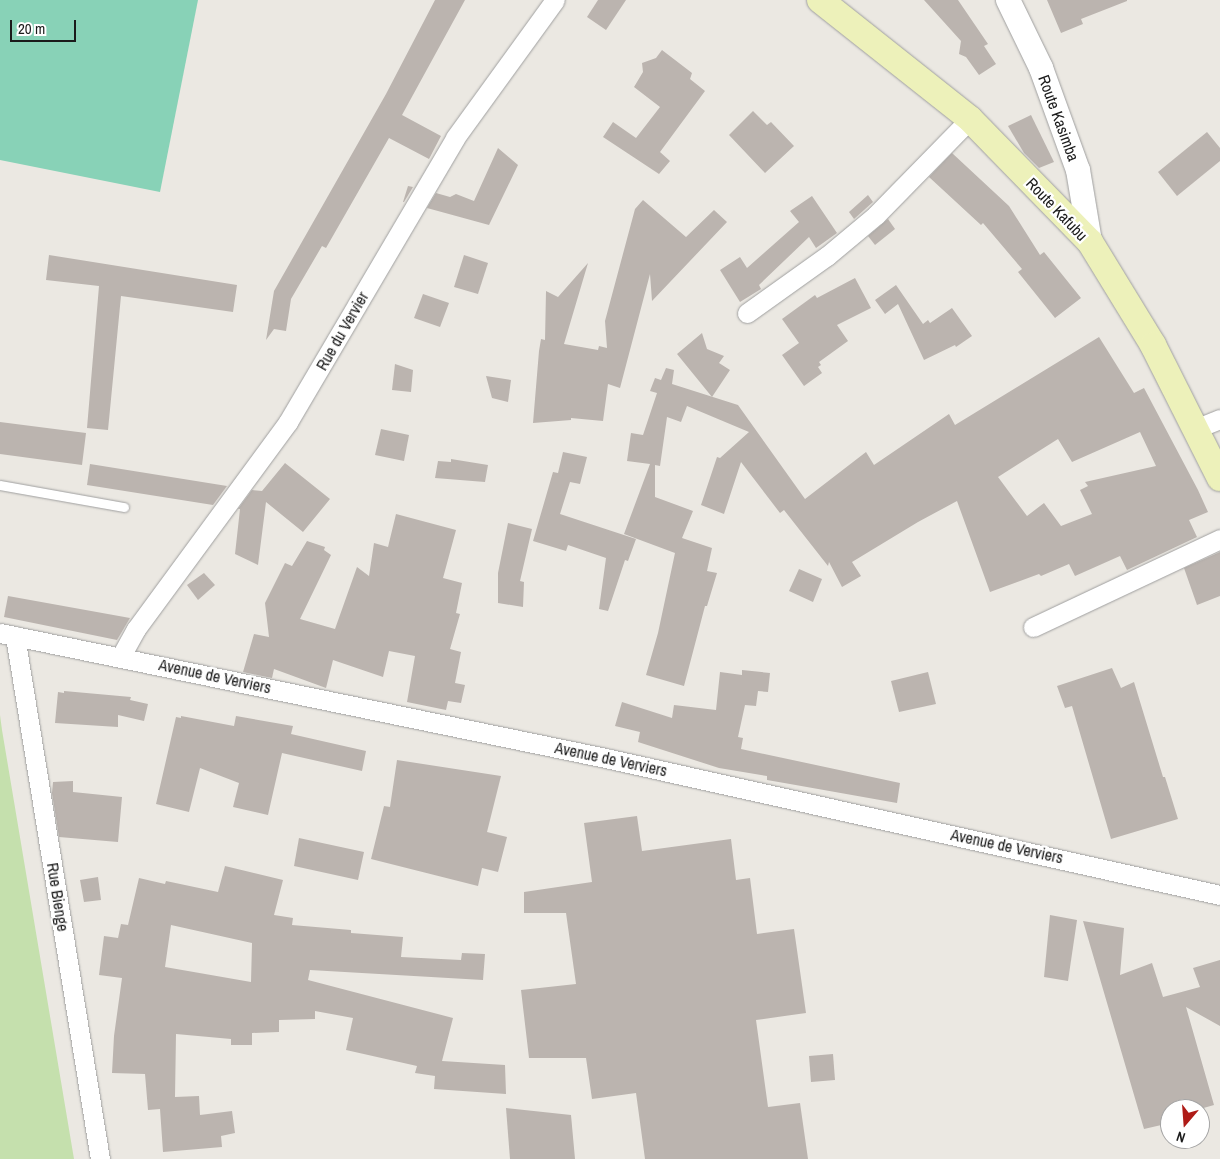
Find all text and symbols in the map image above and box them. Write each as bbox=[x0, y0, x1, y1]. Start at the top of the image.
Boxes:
scale bar bbox=[12, 10, 79, 42]
text: 20 m bbox=[18, 18, 45, 39]
street label: Route Kasimba bbox=[1035, 72, 1083, 164]
street label: Route Kafubu bbox=[1022, 173, 1092, 245]
street label: Rue du Vervier bbox=[312, 288, 372, 374]
street label: Avenue de Verviers bbox=[157, 655, 273, 697]
street label: Avenue de Verviers bbox=[553, 738, 669, 780]
street label: Avenue de Verviers bbox=[949, 825, 1065, 867]
street label: Rue Bienge bbox=[43, 861, 73, 933]
north arrow bbox=[1160, 1099, 1210, 1149]
text: N bbox=[1174, 1127, 1187, 1147]

